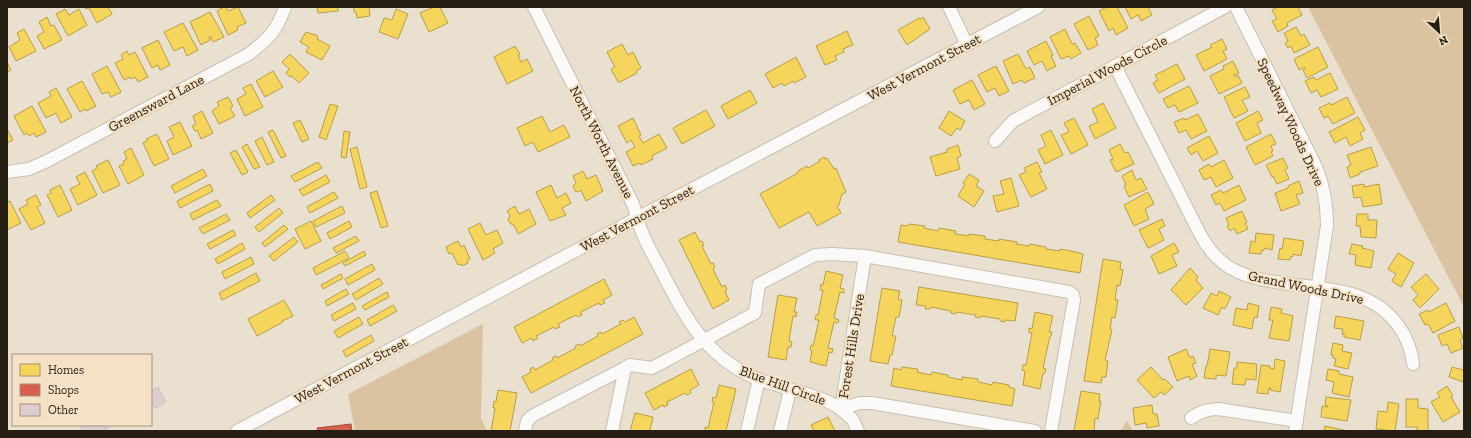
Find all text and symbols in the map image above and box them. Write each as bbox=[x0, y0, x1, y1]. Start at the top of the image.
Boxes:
north arrow bbox=[1419, 12, 1459, 52]
street label: West Vermont Street bbox=[865, 30, 985, 105]
street label: Imperial Woods Circle bbox=[1044, 31, 1170, 109]
text: N bbox=[1436, 33, 1450, 48]
street label: Speedway Woods Drive bbox=[1253, 55, 1328, 189]
street label: Greensward Lane bbox=[105, 71, 207, 136]
street label: North Worth Avenue bbox=[566, 83, 638, 202]
street label: West Vermont Street bbox=[578, 181, 698, 256]
street label: Grand Woods Drive bbox=[1247, 267, 1366, 308]
street label: Forest Hills Drive bbox=[835, 292, 868, 400]
street label: West Vermont Street bbox=[292, 333, 412, 408]
legend bbox=[12, 354, 152, 426]
street label: Blue Hill Circle bbox=[737, 362, 829, 409]
text: Homes bbox=[48, 363, 84, 377]
text: Shops bbox=[48, 383, 79, 397]
text: Other bbox=[48, 403, 79, 417]

